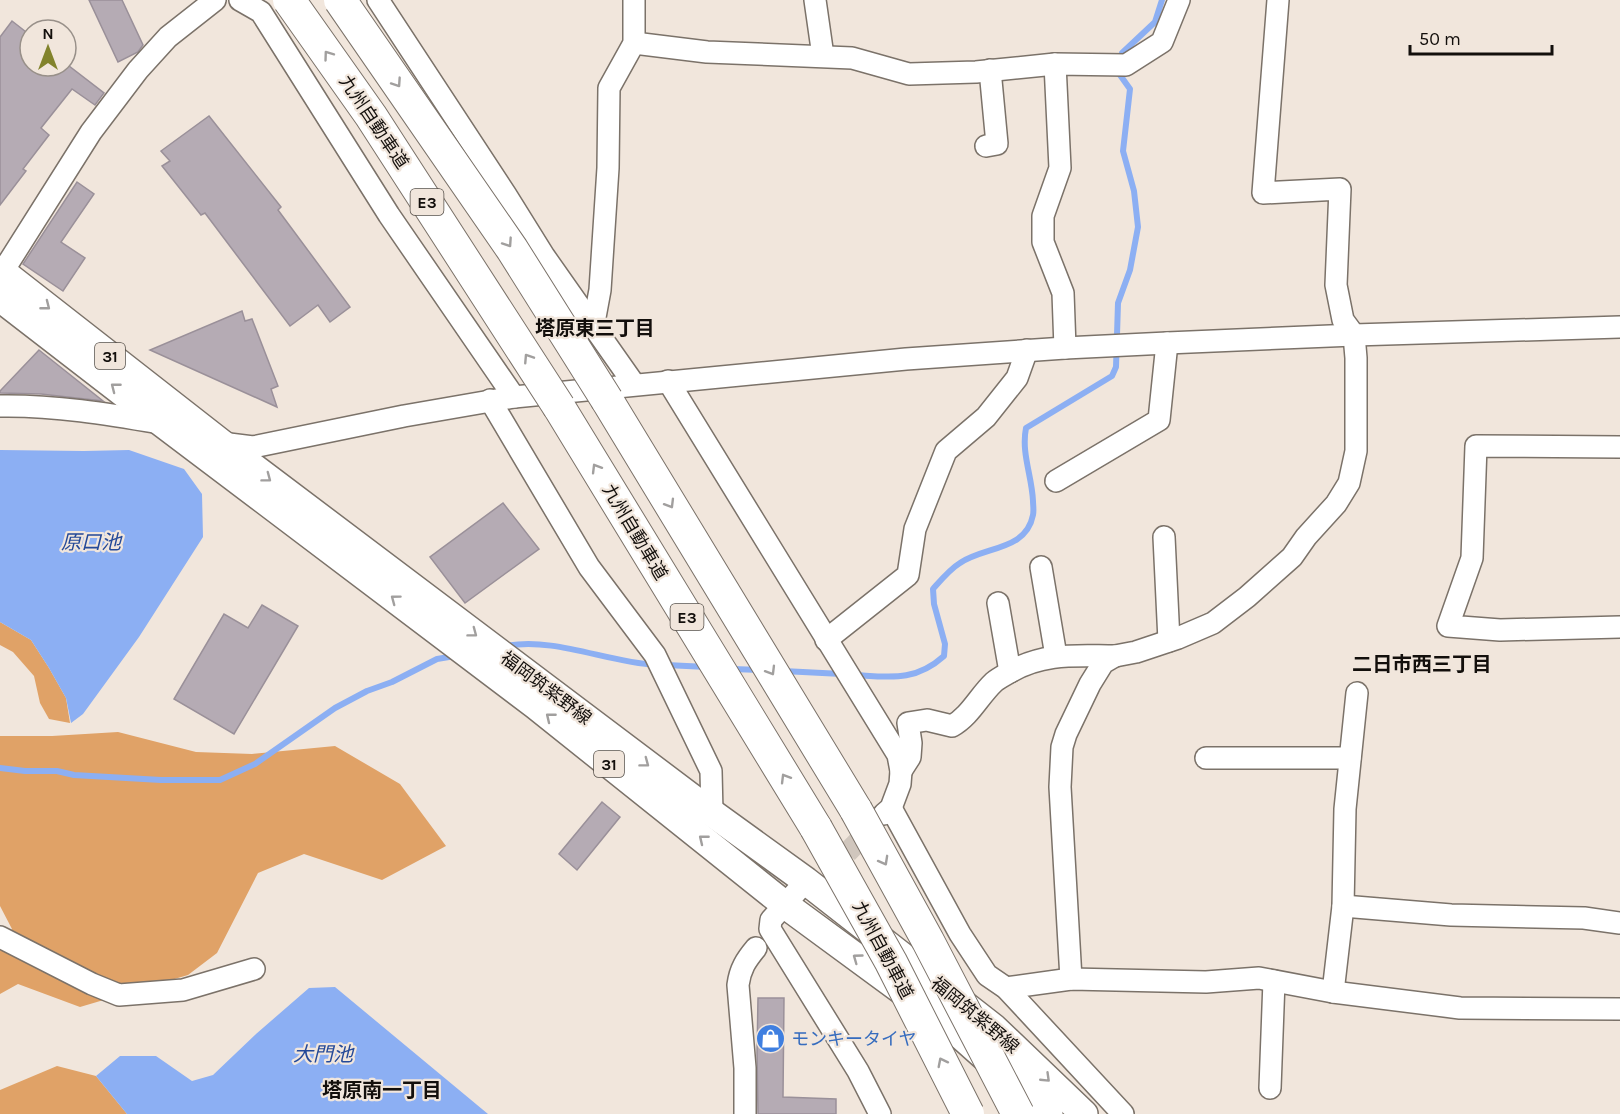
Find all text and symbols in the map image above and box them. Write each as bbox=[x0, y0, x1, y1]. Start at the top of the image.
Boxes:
north arrow bbox=[18, 18, 78, 78]
scale bar bbox=[1410, 18, 1552, 56]
text: N bbox=[42, 24, 54, 43]
text: 50 m bbox=[1419, 28, 1461, 50]
one-way arrow bbox=[324, 50, 335, 61]
street label: 九州自動車道 bbox=[335, 71, 413, 173]
one-way arrow bbox=[390, 76, 401, 87]
road number: E3 bbox=[410, 189, 444, 215]
one-way arrow bbox=[501, 237, 512, 248]
one-way arrow bbox=[39, 299, 50, 310]
district label: 塔原東三丁目 bbox=[535, 317, 655, 340]
road number: 31 bbox=[95, 343, 125, 369]
one-way arrow bbox=[523, 354, 535, 364]
one-way arrow bbox=[111, 383, 122, 394]
one-way arrow bbox=[592, 464, 604, 474]
one-way arrow bbox=[260, 470, 271, 481]
street label: 九州自動車道 bbox=[598, 480, 672, 584]
one-way arrow bbox=[662, 498, 674, 508]
water label: 原口池 bbox=[61, 531, 123, 554]
one-way arrow bbox=[391, 595, 402, 606]
road number: E3 bbox=[670, 604, 704, 630]
one-way arrow bbox=[466, 625, 477, 636]
street label: 福岡筑紫野線 bbox=[496, 647, 596, 729]
district label: 二日市西三丁目 bbox=[1352, 653, 1492, 676]
one-way arrow bbox=[764, 665, 776, 675]
one-way arrow bbox=[546, 714, 557, 725]
road number: 31 bbox=[594, 751, 624, 777]
one-way arrow bbox=[639, 755, 650, 766]
one-way arrow bbox=[781, 774, 793, 784]
one-way arrow bbox=[698, 835, 709, 846]
one-way arrow bbox=[877, 855, 888, 865]
street label: 九州自動車道 bbox=[848, 897, 918, 1003]
one-way arrow bbox=[853, 954, 864, 965]
street label: 福岡筑紫野線 bbox=[927, 972, 1023, 1058]
shop icon: モンキータイヤ bbox=[754, 1023, 786, 1055]
place label: モンキータイヤ bbox=[791, 1028, 916, 1050]
water label: 大門池 bbox=[293, 1043, 355, 1066]
one-way arrow bbox=[938, 1058, 949, 1068]
one-way arrow bbox=[1038, 1070, 1049, 1081]
district label: 塔原南一丁目 bbox=[322, 1079, 442, 1102]

